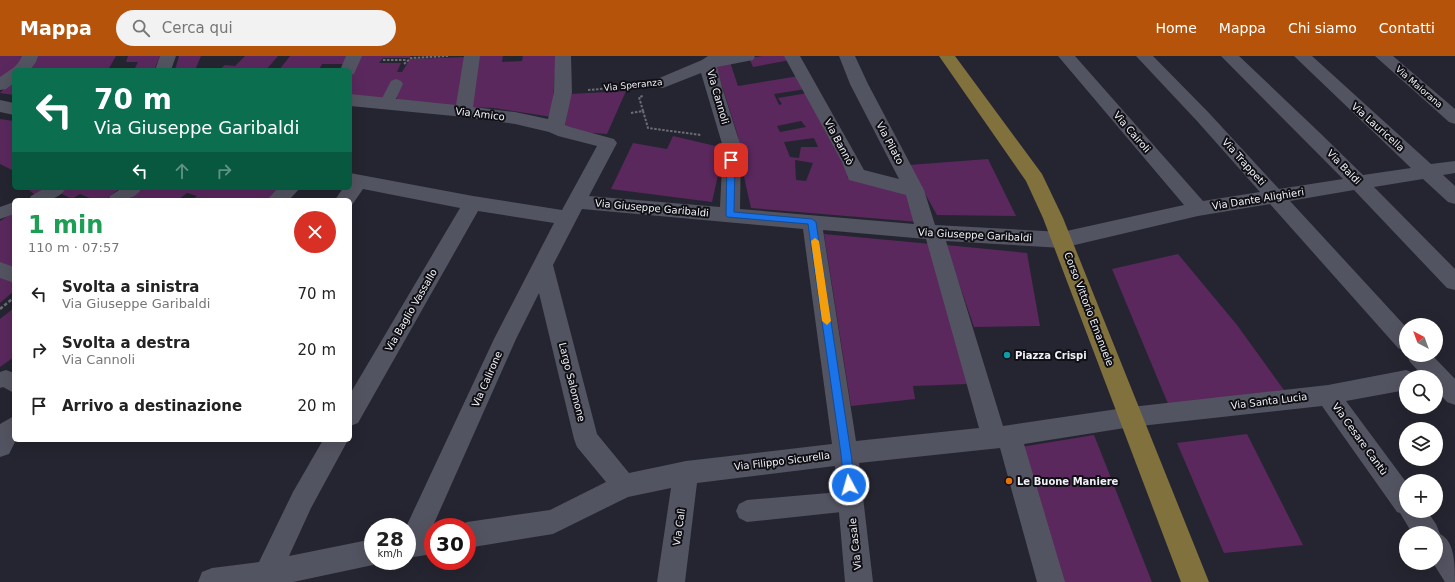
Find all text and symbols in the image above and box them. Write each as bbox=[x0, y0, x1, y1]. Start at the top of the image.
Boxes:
search box bbox=[116, 10, 396, 46]
text: Mappa bbox=[20, 17, 92, 39]
icon: search bbox=[130, 17, 152, 39]
text: Cerca qui bbox=[162, 19, 233, 37]
text: Home bbox=[1156, 20, 1197, 36]
text: Mappa bbox=[1219, 20, 1266, 36]
text: Chi siamo bbox=[1288, 20, 1357, 36]
text: Contatti bbox=[1379, 20, 1435, 36]
street label: Via Maiorana bbox=[1394, 64, 1444, 110]
street label: Via Cannoli bbox=[705, 68, 731, 126]
street label: Via Speranza bbox=[603, 77, 663, 93]
text: 70 m bbox=[94, 83, 172, 116]
icon: left bbox=[28, 84, 80, 136]
street label: Via Lauricella bbox=[1349, 101, 1407, 153]
street label: Via Amico bbox=[455, 106, 505, 122]
street label: Via Cairoli bbox=[1111, 109, 1153, 155]
text: Via Giuseppe Garibaldi bbox=[94, 117, 299, 138]
street label: Via Bannò bbox=[822, 117, 856, 167]
street label: Via Pilato bbox=[874, 120, 906, 166]
street label: Via Trappeti bbox=[1220, 136, 1268, 188]
pin bbox=[714, 143, 748, 177]
street label: Via Baldi bbox=[1325, 147, 1363, 187]
icon: arrive bbox=[720, 149, 742, 171]
icon: left bbox=[129, 160, 151, 182]
icon: ahead bbox=[171, 160, 193, 182]
icon: right bbox=[213, 160, 235, 182]
street label: Via Dante Alighieri bbox=[1211, 186, 1305, 212]
street label: Via Giuseppe Garibaldi bbox=[595, 198, 709, 218]
text: 1 min bbox=[28, 211, 103, 239]
button: close bbox=[294, 211, 336, 253]
street label: Via Giuseppe Garibaldi bbox=[918, 227, 1032, 243]
text: 110 m · 07:57 bbox=[28, 240, 119, 255]
street label: Corso Vittorio Emanuele bbox=[1062, 250, 1116, 368]
street label: Via Baglio Vassallo bbox=[383, 267, 439, 353]
text: Svolta a sinistra bbox=[62, 278, 199, 296]
icon: left bbox=[28, 283, 50, 305]
text: 70 m bbox=[298, 285, 336, 303]
text: Via Giuseppe Garibaldi bbox=[62, 296, 210, 311]
north arrow bbox=[1399, 318, 1443, 362]
map controls bbox=[1399, 318, 1443, 570]
text: Svolta a destra bbox=[62, 334, 190, 352]
icon: right bbox=[28, 339, 50, 361]
text: 20 m bbox=[298, 341, 336, 359]
street label: Largo Salomone bbox=[557, 341, 587, 423]
street label: Via Calirone bbox=[470, 349, 504, 409]
marker: Piazza Crispi bbox=[1002, 350, 1012, 360]
place label: Piazza Crispi bbox=[1015, 350, 1087, 361]
text: Via Cannoli bbox=[62, 352, 135, 367]
button: search bbox=[1399, 370, 1443, 414]
street label: Via Santa Lucia bbox=[1230, 391, 1308, 411]
icon: arrive bbox=[28, 395, 50, 417]
text: Arrivo a destinazione bbox=[62, 397, 242, 415]
text: 20 m bbox=[298, 397, 336, 415]
street label: Via Cesare Cantù bbox=[1330, 401, 1390, 477]
button: layers bbox=[1399, 422, 1443, 466]
street label: Via Filippo Sicurella bbox=[733, 450, 831, 472]
position arrow bbox=[828, 464, 870, 506]
button: + bbox=[1399, 474, 1443, 518]
marker: Le Buone Maniere bbox=[1004, 476, 1014, 486]
place label: Le Buone Maniere bbox=[1017, 476, 1119, 487]
street label: Via Calì bbox=[671, 508, 687, 546]
speed limit sign: 30 bbox=[424, 518, 476, 570]
street label: Via Casale bbox=[847, 518, 863, 570]
button: − bbox=[1399, 526, 1443, 570]
text: 28 bbox=[376, 527, 404, 551]
text: km/h bbox=[377, 548, 403, 559]

